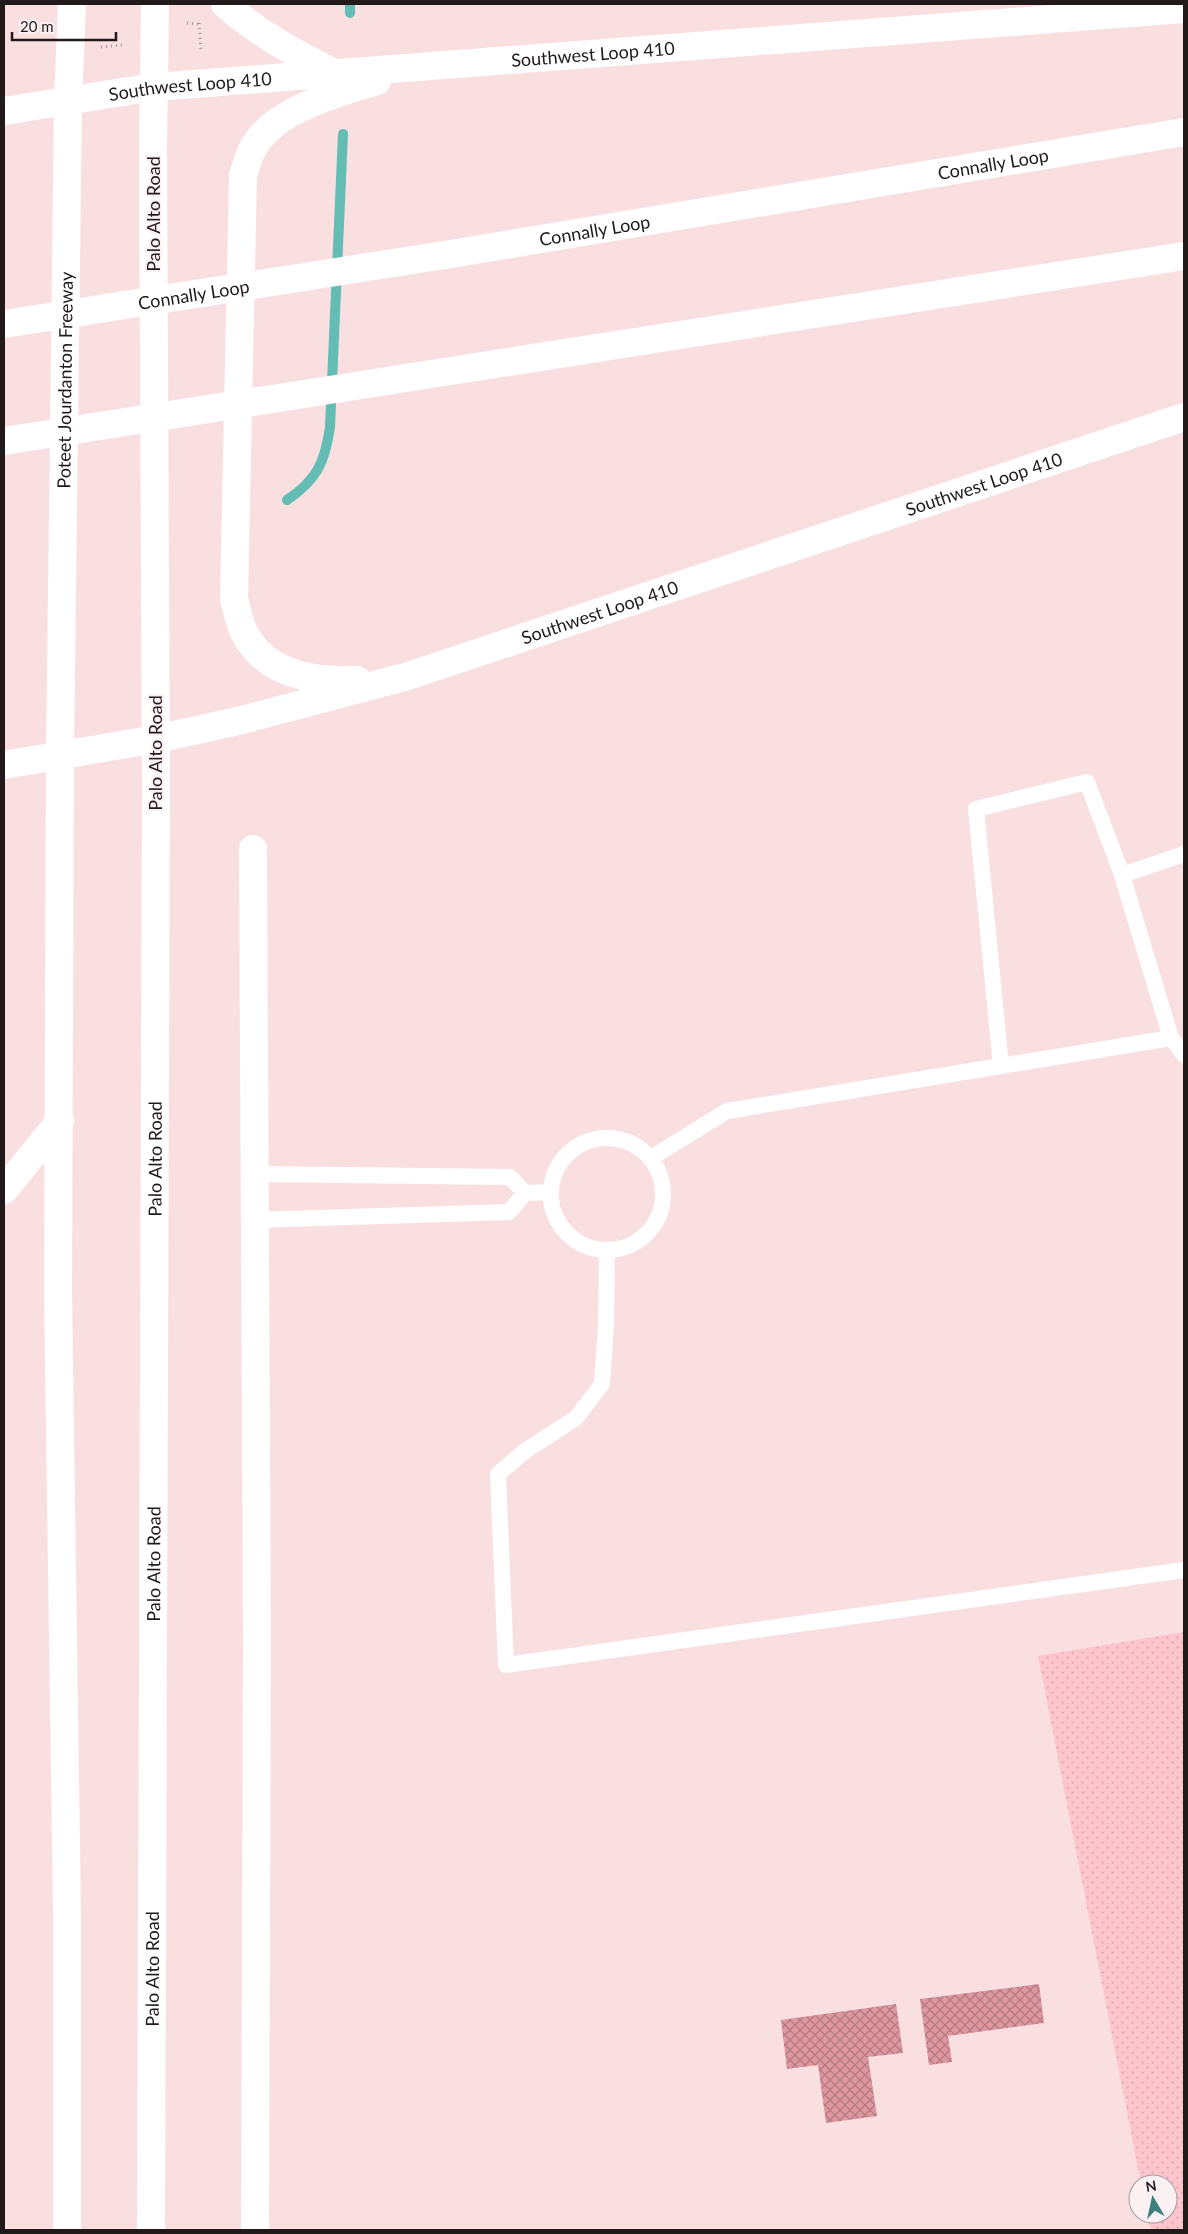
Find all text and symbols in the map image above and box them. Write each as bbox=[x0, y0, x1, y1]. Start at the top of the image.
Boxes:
scale bar bbox=[12, 10, 116, 42]
text: 20 m bbox=[20, 17, 54, 35]
street label: Southwest Loop 410 bbox=[510, 37, 675, 71]
street label: Southwest Loop 410 bbox=[107, 67, 273, 105]
street label: Connally Loop bbox=[936, 144, 1050, 184]
street label: Palo Alto Road bbox=[142, 156, 164, 272]
street label: Connally Loop bbox=[537, 210, 652, 250]
street label: Poteet Jourdanton Freeway bbox=[52, 271, 77, 489]
street label: Connally Loop bbox=[137, 275, 251, 314]
street label: Southwest Loop 410 bbox=[903, 447, 1065, 520]
street label: Southwest Loop 410 bbox=[518, 576, 681, 648]
street label: Palo Alto Road bbox=[144, 695, 166, 811]
street label: Palo Alto Road bbox=[144, 1101, 166, 1217]
street label: Palo Alto Road bbox=[142, 1506, 165, 1622]
street label: Palo Alto Road bbox=[141, 1911, 163, 2027]
north arrow bbox=[1128, 2174, 1178, 2224]
text: N bbox=[1144, 2176, 1158, 2195]

